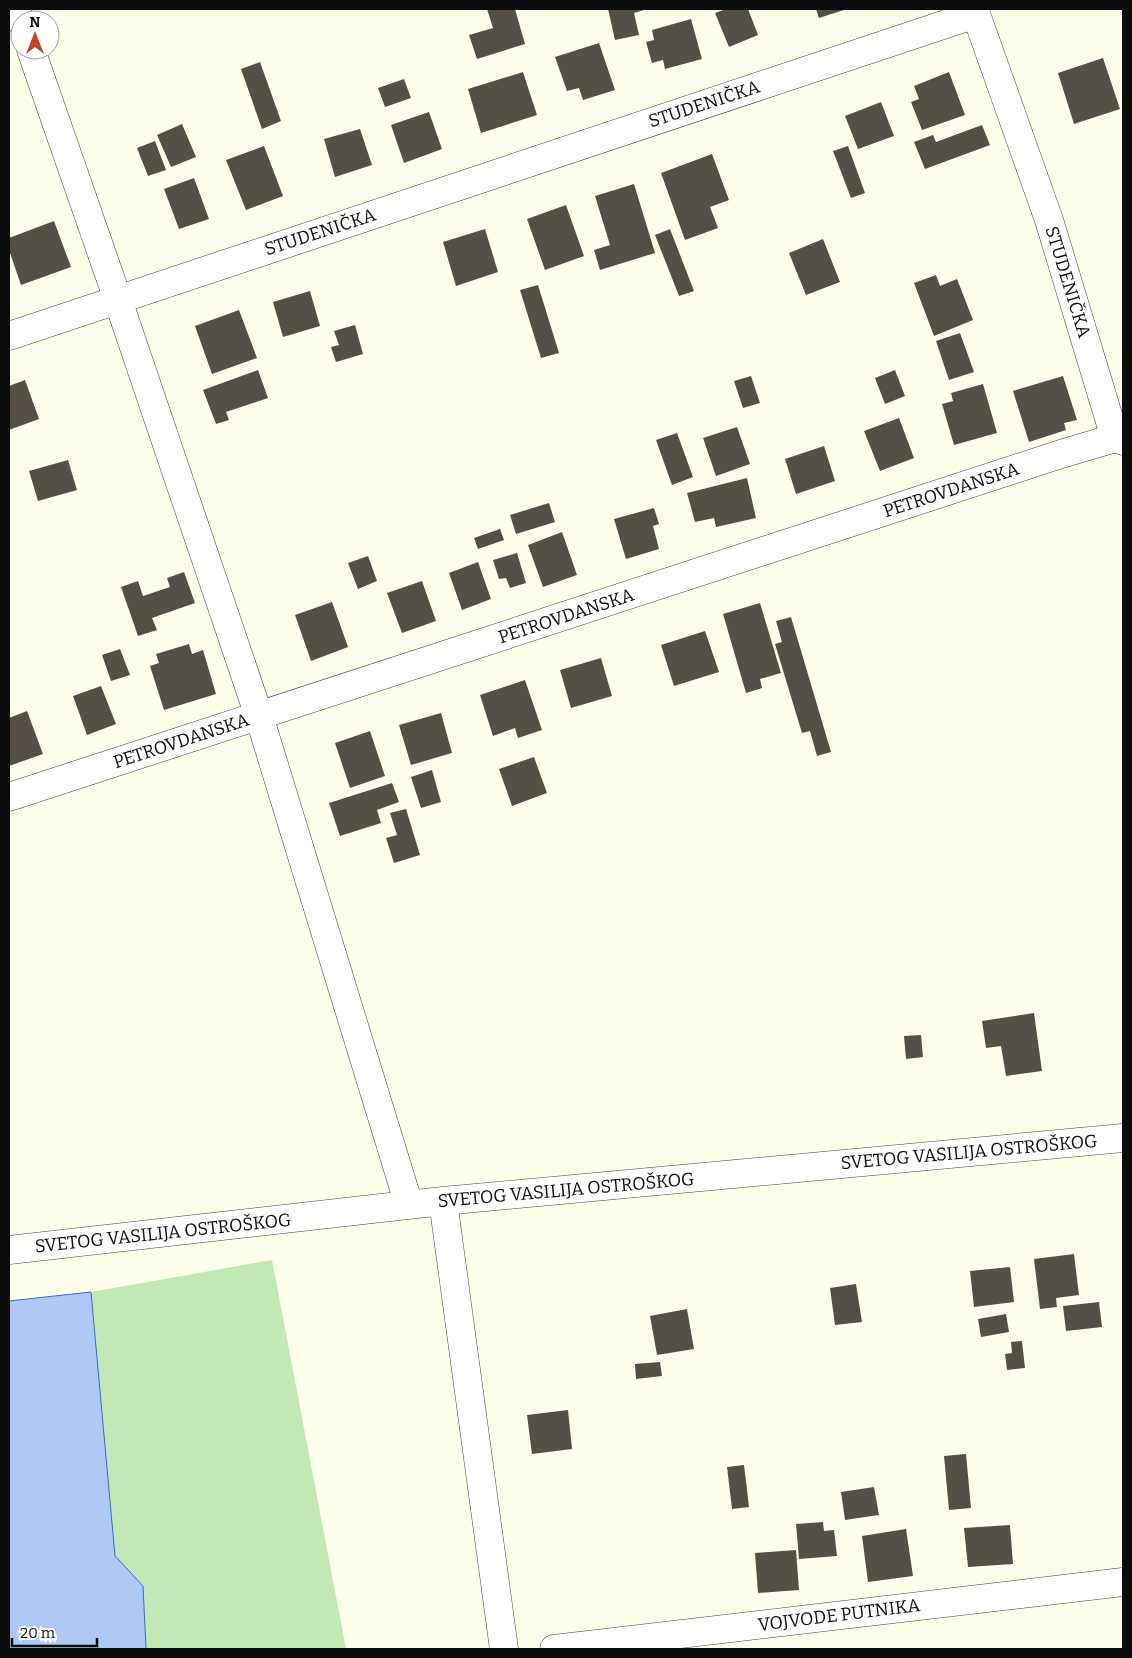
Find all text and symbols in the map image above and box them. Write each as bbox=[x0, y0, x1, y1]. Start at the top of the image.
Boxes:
north arrow bbox=[10, 10, 60, 60]
text: N bbox=[30, 14, 41, 31]
street label: STUDENIČKA bbox=[646, 76, 763, 132]
street label: STUDENIČKA bbox=[262, 204, 379, 260]
street label: STUDENIČKA bbox=[1041, 224, 1095, 341]
street label: PETROVDANSKA bbox=[880, 458, 1022, 522]
street label: PETROVDANSKA bbox=[495, 584, 637, 648]
street label: PETROVDANSKA bbox=[110, 709, 252, 773]
street label: SVETOG VASILIJA OSTROŠKOG bbox=[840, 1130, 1098, 1174]
street label: SVETOG VASILIJA OSTROŠKOG bbox=[437, 1168, 695, 1212]
street label: SVETOG VASILIJA OSTROŠKOG bbox=[34, 1209, 292, 1257]
street label: VOJVODE PUTNIKA bbox=[757, 1594, 922, 1636]
scale bar bbox=[12, 1616, 98, 1648]
text: 20 m bbox=[20, 1624, 56, 1642]

